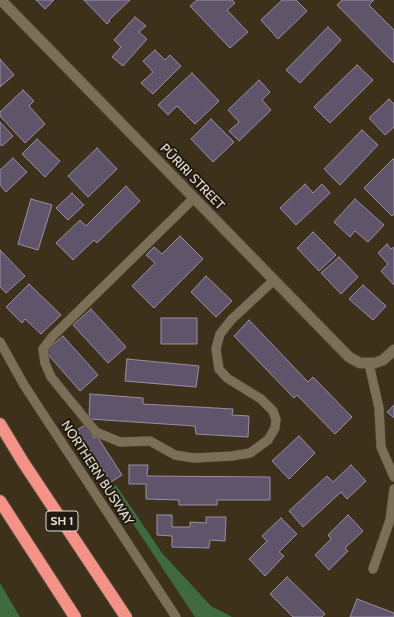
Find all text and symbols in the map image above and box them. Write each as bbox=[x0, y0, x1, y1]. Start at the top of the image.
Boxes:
street label: PŪRIRI STREET bbox=[157, 141, 227, 213]
street label: NORTHERN BUSWAY bbox=[57, 418, 137, 528]
road number: SH 1 bbox=[46, 511, 78, 531]

